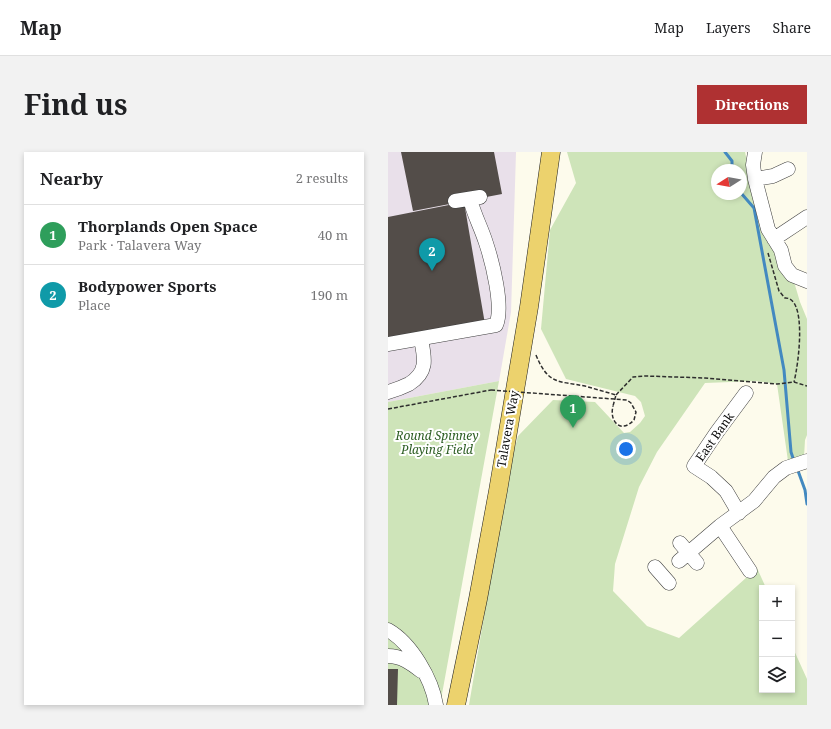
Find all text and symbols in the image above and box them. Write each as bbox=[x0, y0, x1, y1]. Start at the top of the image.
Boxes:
text: Map bbox=[20, 15, 62, 41]
text: Map bbox=[654, 18, 684, 37]
text: Layers bbox=[706, 18, 751, 37]
text: Share bbox=[773, 18, 811, 37]
text: Find us bbox=[24, 85, 128, 123]
button: Directions bbox=[697, 85, 807, 124]
north arrow bbox=[711, 164, 747, 200]
text: Nearby bbox=[40, 167, 103, 190]
text: 2 results bbox=[296, 169, 348, 187]
text: Thorplands Open Space bbox=[78, 216, 257, 236]
text: 1 bbox=[49, 226, 57, 244]
text: 40 m bbox=[318, 226, 348, 244]
text: Park · Talavera Way bbox=[78, 236, 201, 254]
pin: 2 bbox=[419, 238, 445, 271]
text: Bodypower Sports bbox=[78, 276, 216, 296]
text: 2 bbox=[49, 286, 57, 304]
text: 190 m bbox=[311, 286, 348, 304]
text: Place bbox=[78, 296, 111, 314]
street label: Talavera Way bbox=[492, 389, 523, 469]
pin: 1 bbox=[560, 395, 586, 428]
street label: East Bank bbox=[691, 408, 738, 465]
park label: Round Spinney Playing Field bbox=[394, 427, 479, 458]
your location bbox=[616, 439, 636, 459]
map controls bbox=[759, 585, 795, 693]
button: + bbox=[759, 585, 795, 621]
button: − bbox=[759, 621, 795, 657]
button: layers bbox=[759, 657, 795, 693]

